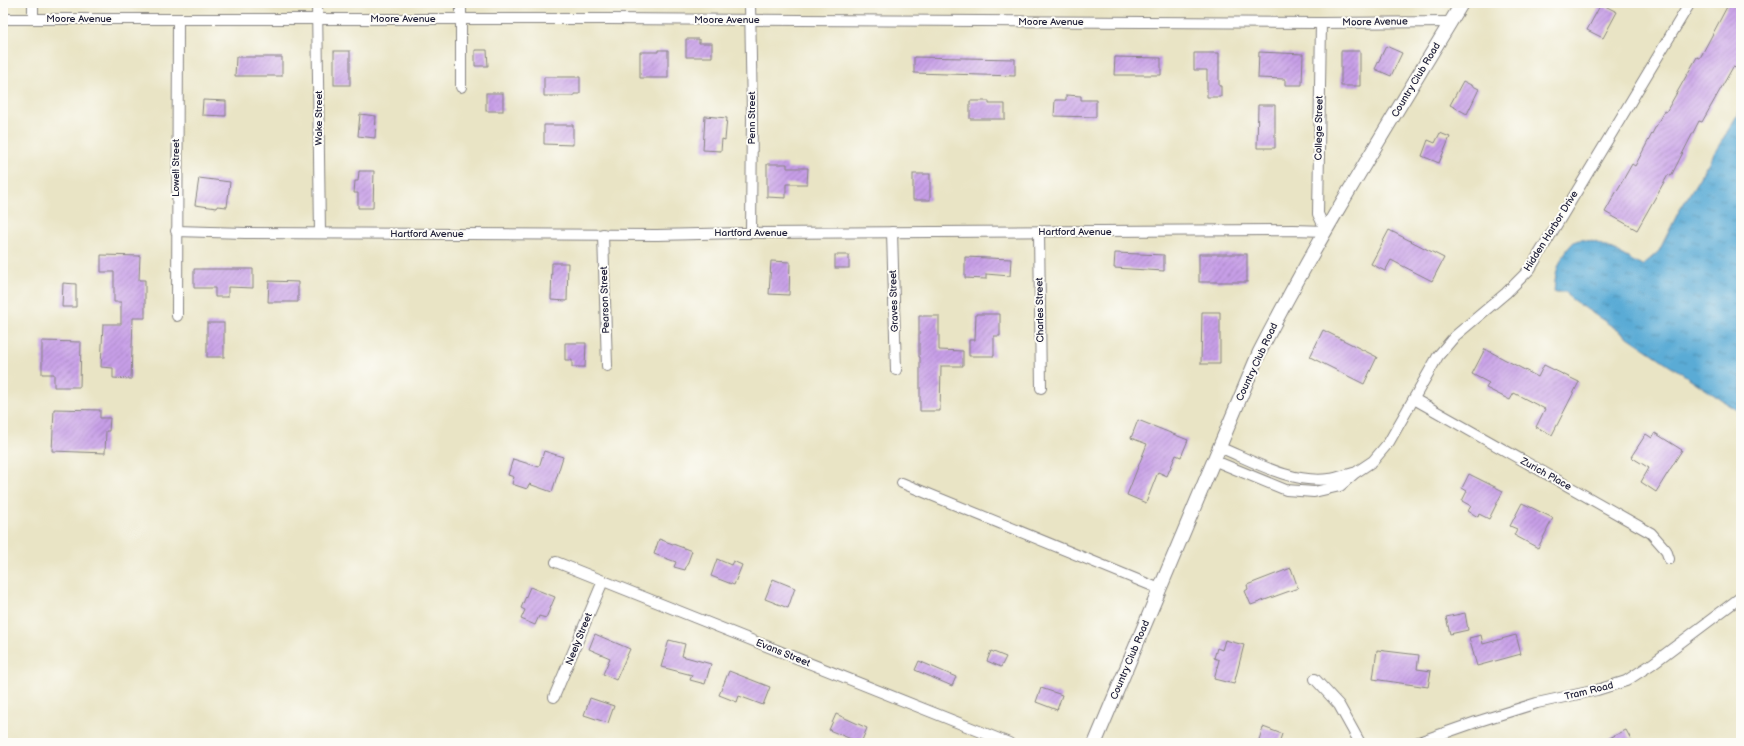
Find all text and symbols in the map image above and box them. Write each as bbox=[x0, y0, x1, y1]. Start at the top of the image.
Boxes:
street label: Moore Avenue bbox=[46, 13, 112, 25]
street label: Moore Avenue bbox=[370, 13, 436, 25]
street label: Moore Avenue bbox=[694, 14, 760, 26]
street label: Moore Avenue bbox=[1342, 15, 1408, 29]
street label: Moore Avenue bbox=[1018, 16, 1084, 28]
street label: Country Club Road bbox=[1389, 40, 1443, 120]
street label: Wake Street bbox=[313, 91, 325, 145]
street label: Penn Street bbox=[746, 91, 758, 145]
street label: College Street bbox=[1312, 96, 1326, 160]
street label: Lowell Street bbox=[170, 139, 182, 197]
street label: Hidden Harbor Drive bbox=[1521, 188, 1581, 274]
street label: Hartford Avenue bbox=[1038, 226, 1112, 238]
street label: Hartford Avenue bbox=[714, 227, 788, 239]
street label: Hartford Avenue bbox=[390, 228, 464, 240]
street label: Pearson Street bbox=[598, 266, 612, 334]
street label: Graves Street bbox=[887, 270, 901, 332]
street label: Charles Street bbox=[1033, 277, 1047, 343]
street label: Country Club Road bbox=[1234, 321, 1281, 403]
street label: Zurich Place bbox=[1518, 455, 1574, 493]
street label: Neely Street bbox=[563, 611, 595, 667]
street label: Country Club Road bbox=[1108, 618, 1152, 702]
street label: Evans Street bbox=[754, 637, 812, 669]
street label: Tram Road bbox=[1563, 679, 1615, 703]

